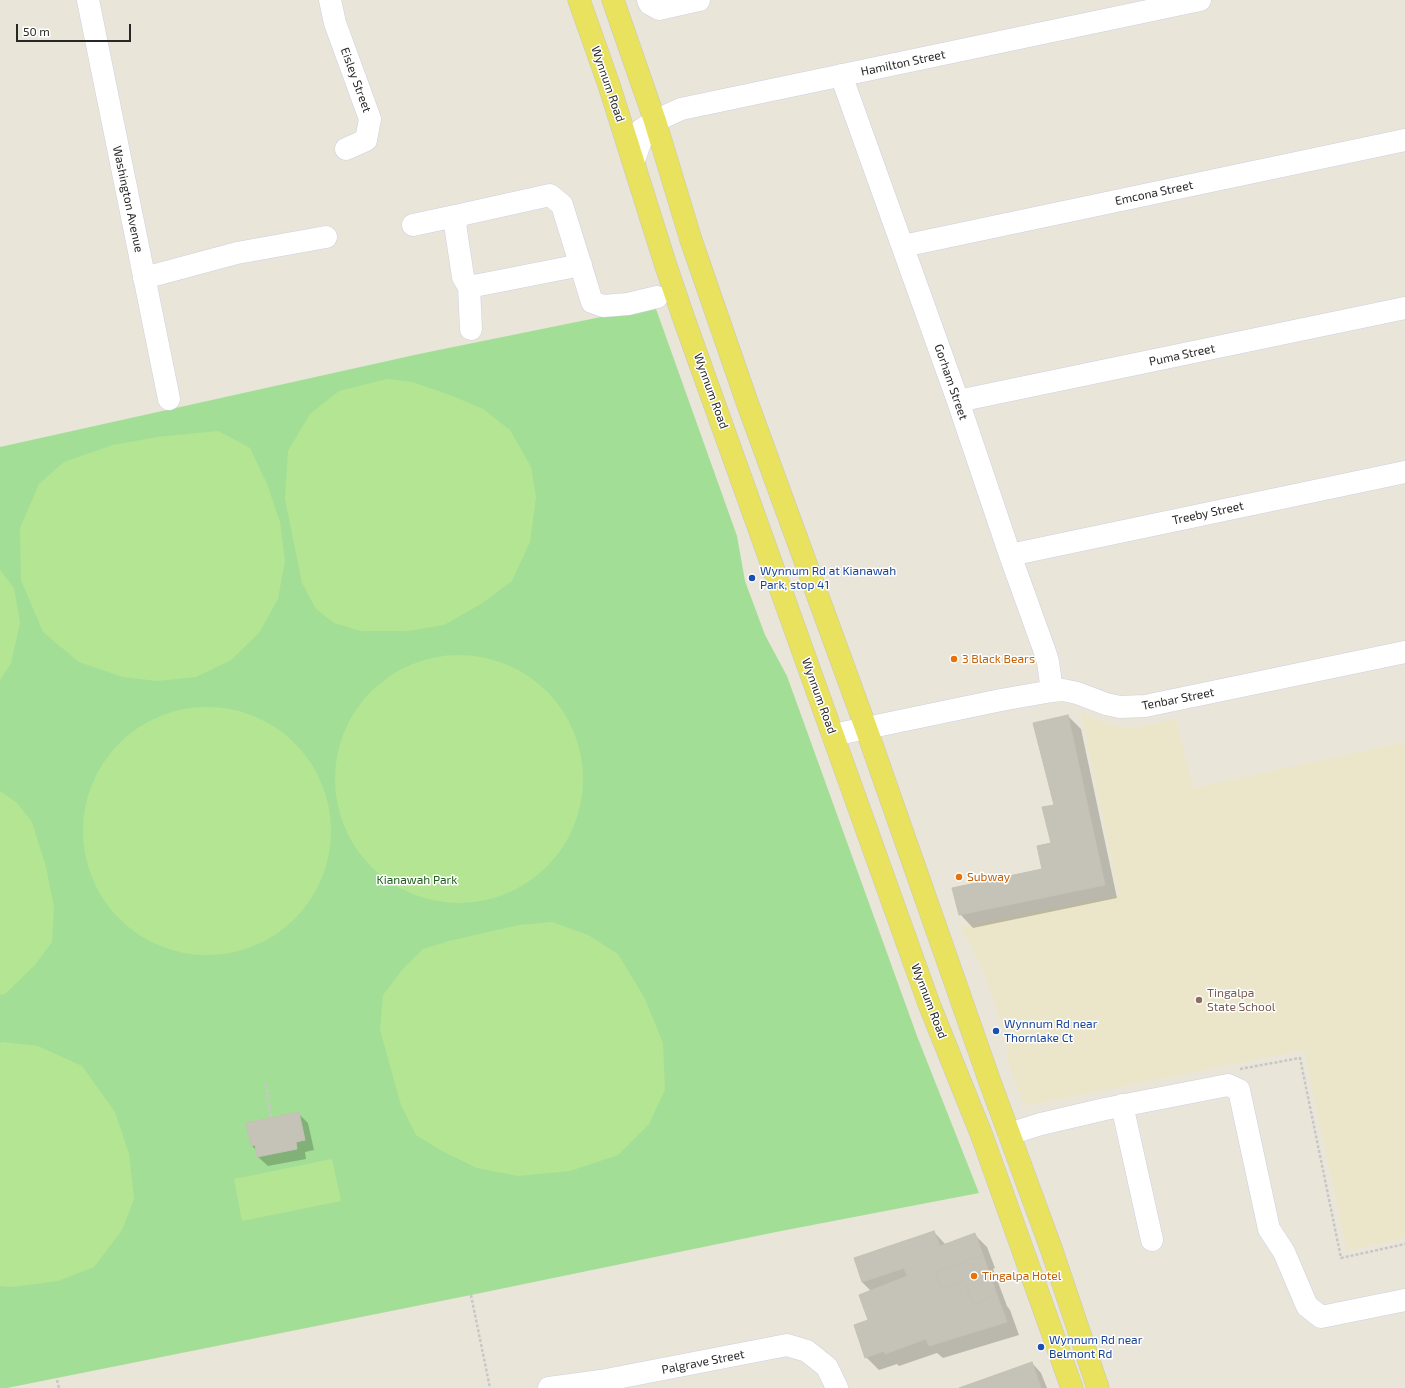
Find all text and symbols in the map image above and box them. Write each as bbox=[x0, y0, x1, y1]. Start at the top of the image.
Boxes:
scale bar bbox=[18, 16, 133, 42]
text: 50 m bbox=[23, 24, 50, 38]
street label: Wynnum Road bbox=[588, 44, 628, 124]
street label: Eisley Street bbox=[338, 46, 374, 114]
street label: Hamilton Street bbox=[859, 47, 947, 79]
street label: Washington Avenue bbox=[110, 144, 146, 254]
street label: Emcona Street bbox=[1114, 178, 1194, 208]
street label: Puma Street bbox=[1148, 341, 1216, 369]
street label: Gorham Street bbox=[931, 342, 971, 422]
street label: Wynnum Road bbox=[691, 351, 731, 431]
street label: Treeby Street bbox=[1171, 498, 1245, 528]
place label: Wynnum Rd at Kianawah Park, stop 41 bbox=[760, 564, 896, 592]
marker: Wynnum Rd at Kianawah Park, stop 41 bbox=[747, 573, 757, 583]
place label: 3 Black Bears bbox=[962, 652, 1035, 666]
marker: 3 Black Bears bbox=[949, 654, 959, 664]
street label: Wynnum Road bbox=[799, 656, 839, 736]
street label: Tenbar Street bbox=[1141, 685, 1215, 713]
place label: Subway bbox=[967, 870, 1010, 884]
marker: Subway bbox=[954, 872, 964, 882]
park label: Kianawah Park bbox=[377, 873, 457, 887]
street label: Wynnum Road bbox=[908, 961, 950, 1041]
place label: Tingalpa State School bbox=[1207, 986, 1275, 1014]
marker: Tingalpa State School bbox=[1194, 995, 1204, 1005]
place label: Wynnum Rd near Thornlake Ct bbox=[1004, 1017, 1097, 1045]
marker: Wynnum Rd near Thornlake Ct bbox=[991, 1026, 1001, 1036]
place label: Tingalpa Hotel bbox=[982, 1269, 1061, 1283]
marker: Tingalpa Hotel bbox=[969, 1271, 979, 1281]
place label: Wynnum Rd near Belmont Rd bbox=[1049, 1333, 1142, 1361]
marker: Wynnum Rd near Belmont Rd bbox=[1036, 1342, 1046, 1352]
street label: Palgrave Street bbox=[660, 1347, 746, 1377]

